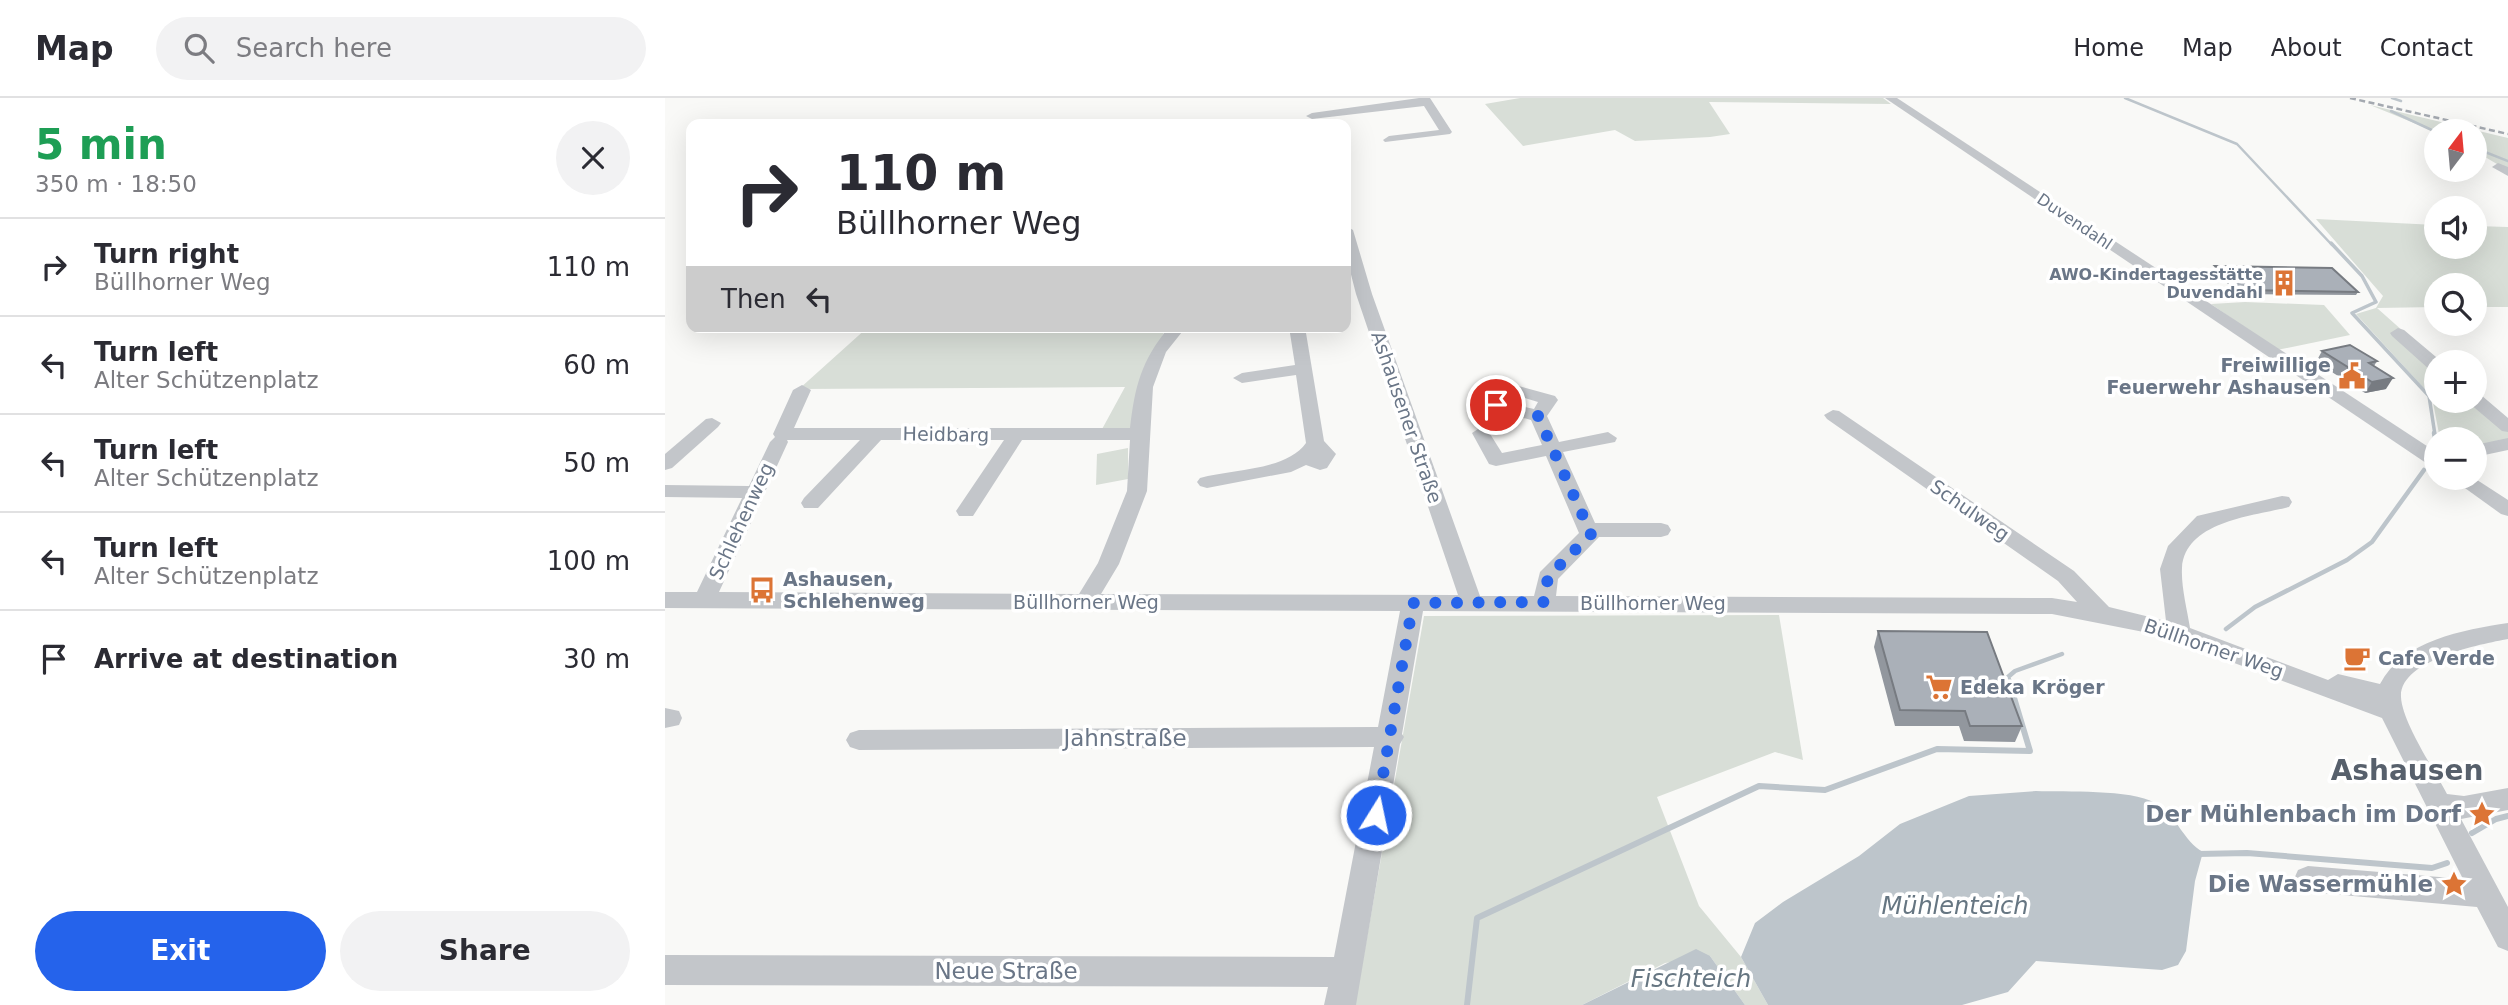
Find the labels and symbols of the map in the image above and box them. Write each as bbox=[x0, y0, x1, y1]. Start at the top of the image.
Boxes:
north arrow bbox=[2424, 119, 2487, 182]
street label: Duvendahl bbox=[2034, 189, 2116, 253]
place label: AWO-Kindertagesstätte Duvendahl bbox=[2049, 265, 2263, 302]
building icon: AWO-Kindertagesstätte Duvendahl bbox=[2269, 268, 2299, 298]
street label: Ashausener Straße bbox=[1367, 328, 1447, 506]
place label: Freiwillige Feuerwehr Ashausen bbox=[2107, 354, 2331, 398]
public building icon: Freiwillige Feuerwehr Ashausen bbox=[2337, 361, 2367, 391]
pin bbox=[1466, 375, 1526, 435]
street label: Heidbarg bbox=[903, 422, 989, 446]
street label: Schlehenweg bbox=[704, 459, 778, 583]
street label: Schulweg bbox=[1926, 475, 2014, 545]
place label: Ashausen, Schlehenweg bbox=[783, 568, 925, 612]
bus stop icon: Ashausen, Schlehenweg bbox=[747, 575, 777, 605]
street label: Büllhorner Weg bbox=[1013, 591, 1159, 613]
street label: Büllhorner Weg bbox=[1580, 592, 1726, 614]
street label: Büllhorner Weg bbox=[2141, 614, 2287, 682]
cafe icon: Cafe Verde bbox=[2342, 643, 2372, 673]
place label: Cafe Verde bbox=[2378, 647, 2495, 669]
supermarket icon: Edeka Kröger bbox=[1924, 672, 1954, 702]
place label: Edeka Kröger bbox=[1960, 676, 2105, 698]
street label: Jahnstraße bbox=[1061, 725, 1187, 751]
district label: Ashausen bbox=[2331, 754, 2483, 787]
position arrow bbox=[1339, 778, 1413, 852]
place icon: Der Mühlenbach im Dorf bbox=[2467, 799, 2497, 829]
place label: Der Mühlenbach im Dorf bbox=[2145, 801, 2462, 827]
place icon: Die Wassermühle bbox=[2439, 869, 2469, 899]
place label: Die Wassermühle bbox=[2208, 871, 2433, 897]
water label: Mühlenteich bbox=[1881, 892, 2029, 920]
street label: Neue Straße bbox=[934, 958, 1078, 984]
water label: Fischteich bbox=[1631, 965, 1751, 993]

